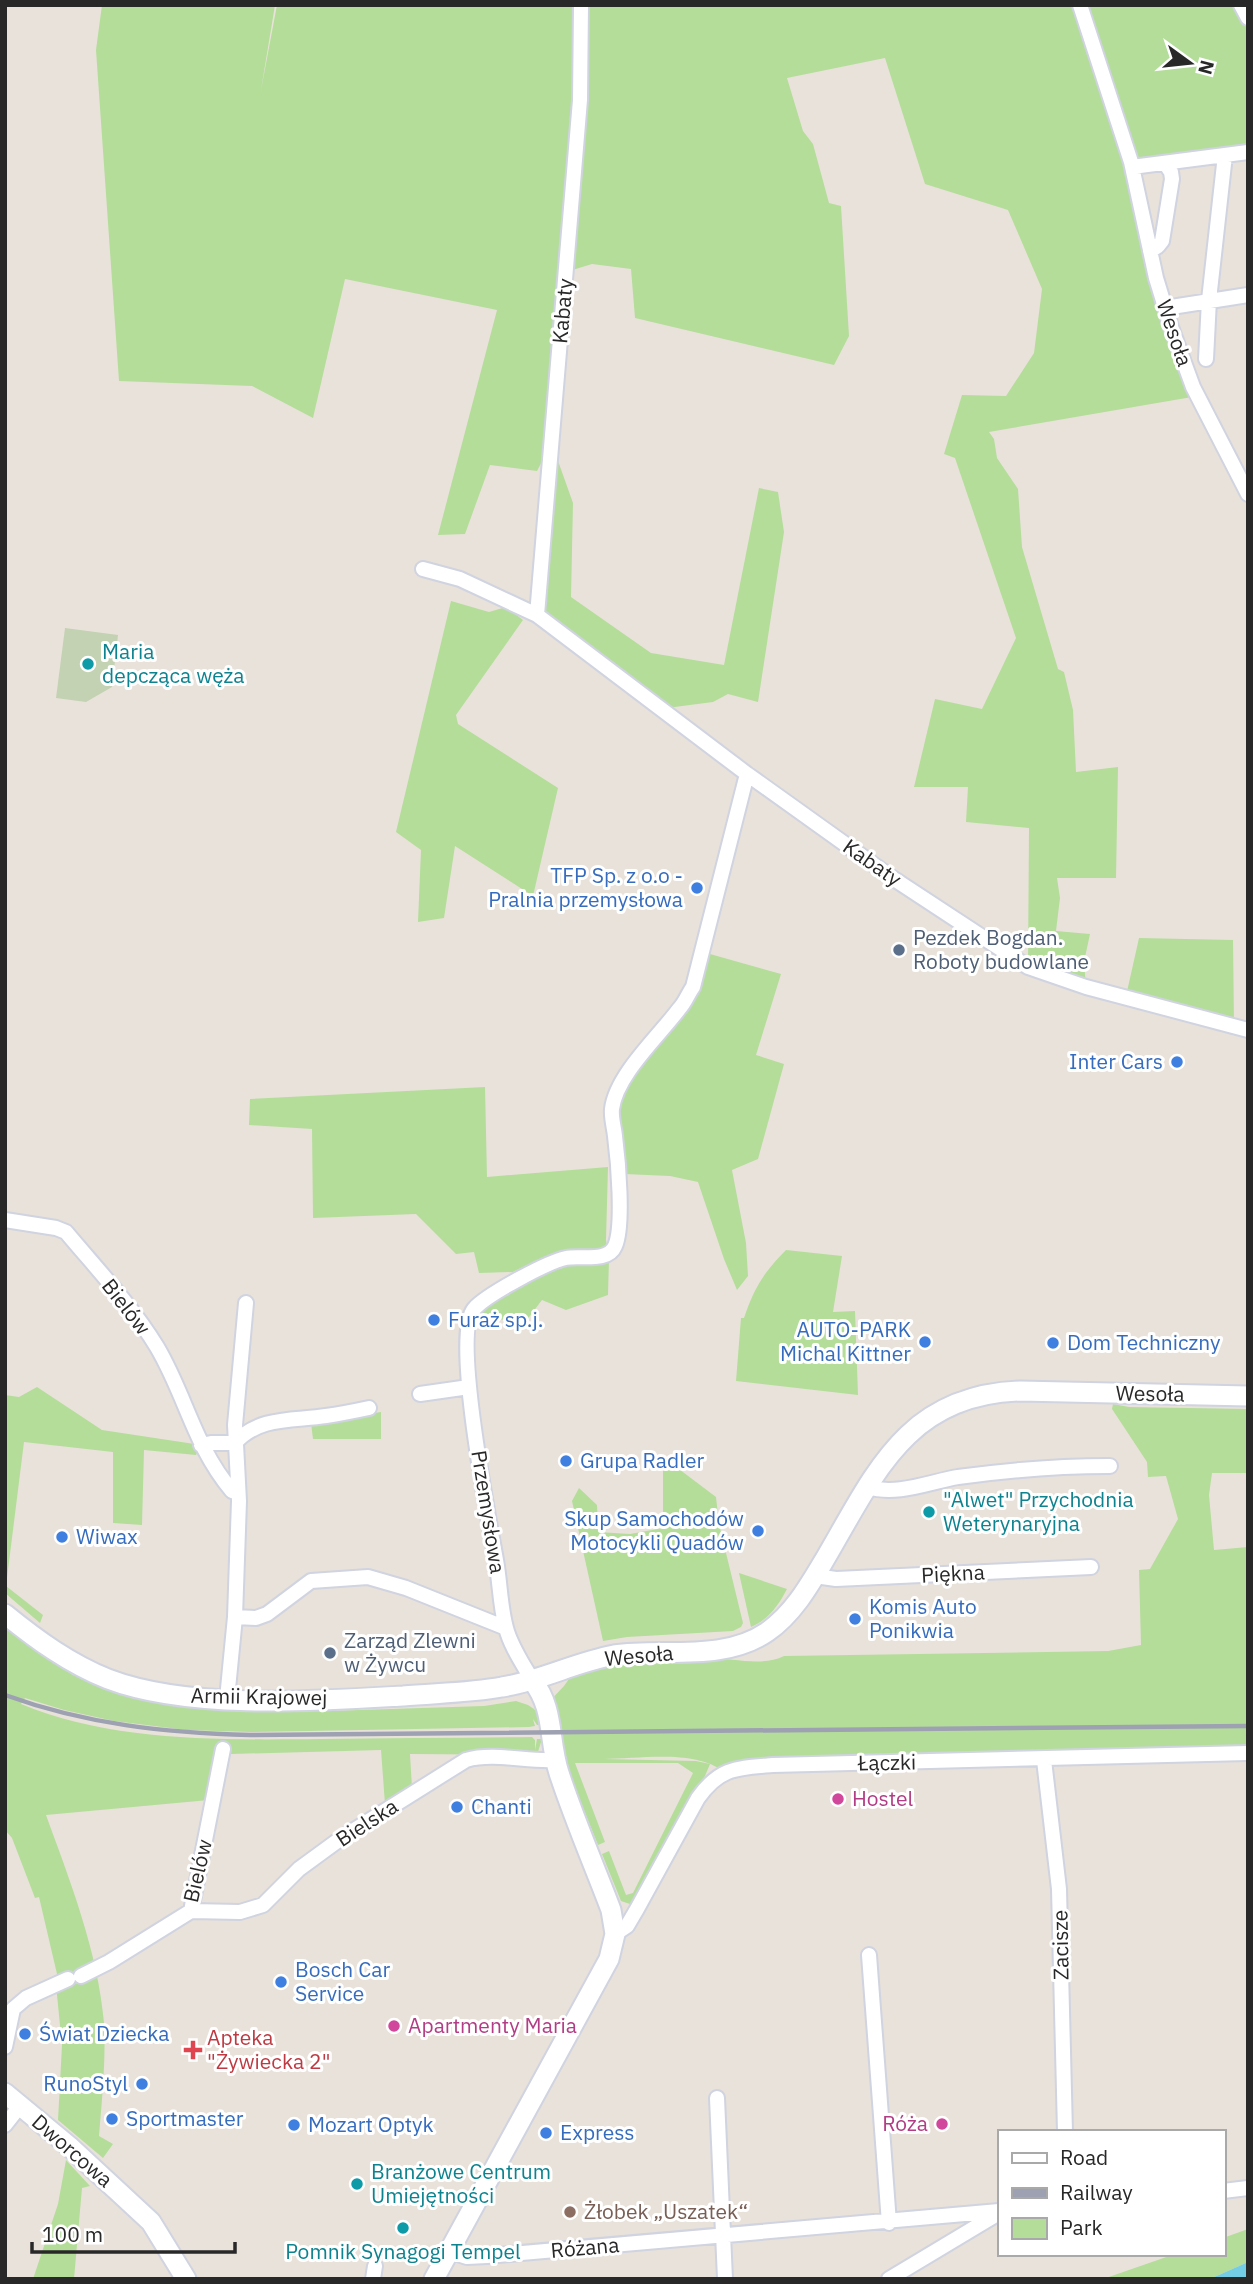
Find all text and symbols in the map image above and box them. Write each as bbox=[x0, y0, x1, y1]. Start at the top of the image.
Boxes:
north arrow bbox=[1155, 28, 1225, 98]
text: N bbox=[1193, 58, 1220, 77]
street label: Kabaty bbox=[545, 277, 579, 345]
street label: Wesoła bbox=[1150, 296, 1199, 370]
place label: Maria depcząca węża bbox=[102, 637, 245, 689]
marker: Maria depcząca węża bbox=[80, 656, 96, 672]
street label: Kabaty bbox=[838, 832, 908, 893]
place label: TFP Sp. z o.o - Pralnia przemysłowa bbox=[488, 861, 683, 913]
marker: TFP Sp. z o.o - Pralnia przemysłowa bbox=[689, 880, 705, 896]
place label: Pezdek Bogdan. Roboty budowlane bbox=[913, 923, 1089, 975]
marker: Pezdek Bogdan. Roboty budowlane bbox=[891, 942, 907, 958]
place label: Inter Cars bbox=[1069, 1047, 1163, 1075]
marker: Inter Cars bbox=[1169, 1054, 1185, 1070]
street label: Bielów bbox=[96, 1273, 158, 1340]
place label: Furaż sp.j. bbox=[448, 1305, 543, 1333]
marker: Furaż sp.j. bbox=[426, 1312, 442, 1328]
place label: AUTO-PARK Michal Kittner bbox=[780, 1315, 911, 1367]
place label: Dom Techniczny bbox=[1067, 1328, 1221, 1356]
marker: AUTO-PARK Michal Kittner bbox=[917, 1334, 933, 1350]
marker: Dom Techniczny bbox=[1045, 1335, 1061, 1351]
street label: Wesoła bbox=[1115, 1378, 1185, 1408]
place label: Grupa Radler bbox=[580, 1446, 704, 1474]
street label: Przemysłowa bbox=[465, 1448, 513, 1576]
marker: Grupa Radler bbox=[558, 1453, 574, 1469]
place label: "Alwet" Przychodnia Weterynaryjna bbox=[943, 1485, 1134, 1537]
place label: Skup Samochodów Motocykli Quadów bbox=[564, 1504, 744, 1556]
marker: "Alwet" Przychodnia Weterynaryjna bbox=[921, 1504, 937, 1520]
place label: Wiwax bbox=[76, 1522, 138, 1550]
marker: Skup Samochodów Motocykli Quadów bbox=[750, 1523, 766, 1539]
marker: Wiwax bbox=[54, 1529, 70, 1545]
street label: Piękna bbox=[920, 1557, 985, 1589]
place label: Komis Auto Ponikwia bbox=[869, 1592, 977, 1644]
marker: Komis Auto Ponikwia bbox=[847, 1611, 863, 1627]
place label: Zarząd Zlewni w Żywcu bbox=[344, 1626, 476, 1678]
street label: Wesoła bbox=[603, 1638, 674, 1672]
marker: Zarząd Zlewni w Żywcu bbox=[322, 1645, 338, 1661]
street label: Armii Krajowej bbox=[190, 1681, 328, 1711]
street label: Łączki bbox=[856, 1747, 916, 1777]
place label: Hostel bbox=[852, 1784, 914, 1812]
marker: Hostel bbox=[830, 1791, 846, 1807]
street label: Bielska bbox=[330, 1792, 403, 1853]
place label: Chanti bbox=[471, 1792, 532, 1820]
marker: Chanti bbox=[449, 1799, 465, 1815]
street label: Bielów bbox=[176, 1836, 218, 1905]
street label: Zacisze bbox=[1045, 1910, 1075, 1980]
place label: Bosch Car Service bbox=[295, 1955, 390, 2007]
marker: Bosch Car Service bbox=[273, 1974, 289, 1990]
place label: Apartmenty Maria bbox=[408, 2011, 577, 2039]
marker: Apartmenty Maria bbox=[386, 2018, 402, 2034]
place label: Świat Dziecka bbox=[39, 2019, 169, 2047]
place label: Apteka "Żywiecka 2" bbox=[207, 2023, 330, 2075]
marker: Świat Dziecka bbox=[17, 2026, 33, 2042]
marker: Apteka "Żywiecka 2" bbox=[185, 2042, 201, 2058]
place label: RunoStyl bbox=[43, 2069, 128, 2097]
marker: RunoStyl bbox=[134, 2076, 150, 2092]
place label: Sportmaster bbox=[126, 2104, 244, 2132]
street label: Dworcowa bbox=[26, 2107, 119, 2193]
place label: Róża bbox=[882, 2109, 928, 2137]
place label: Mozart Optyk bbox=[308, 2110, 434, 2138]
marker: Sportmaster bbox=[104, 2111, 120, 2127]
marker: Róża bbox=[934, 2116, 950, 2132]
marker: Mozart Optyk bbox=[286, 2117, 302, 2133]
place label: Express bbox=[560, 2118, 635, 2146]
marker: Express bbox=[538, 2125, 554, 2141]
legend bbox=[998, 2130, 1225, 2256]
text: Road bbox=[1060, 2143, 1108, 2171]
place label: Branżowe Centrum Umiejętności bbox=[371, 2157, 551, 2209]
marker: Branżowe Centrum Umiejętności bbox=[349, 2176, 365, 2192]
text: Railway bbox=[1060, 2178, 1133, 2206]
place label: Żłobek „Uszatek“ bbox=[584, 2197, 748, 2225]
marker: Żłobek „Uszatek“ bbox=[562, 2204, 578, 2220]
scale bar bbox=[32, 2210, 234, 2254]
text: Park bbox=[1060, 2213, 1103, 2241]
text: 100 m bbox=[42, 2220, 103, 2248]
marker: Pomnik Synagogi Tempel bbox=[395, 2220, 411, 2236]
street label: Różana bbox=[549, 2230, 620, 2264]
place label: Pomnik Synagogi Tempel bbox=[285, 2237, 521, 2265]

